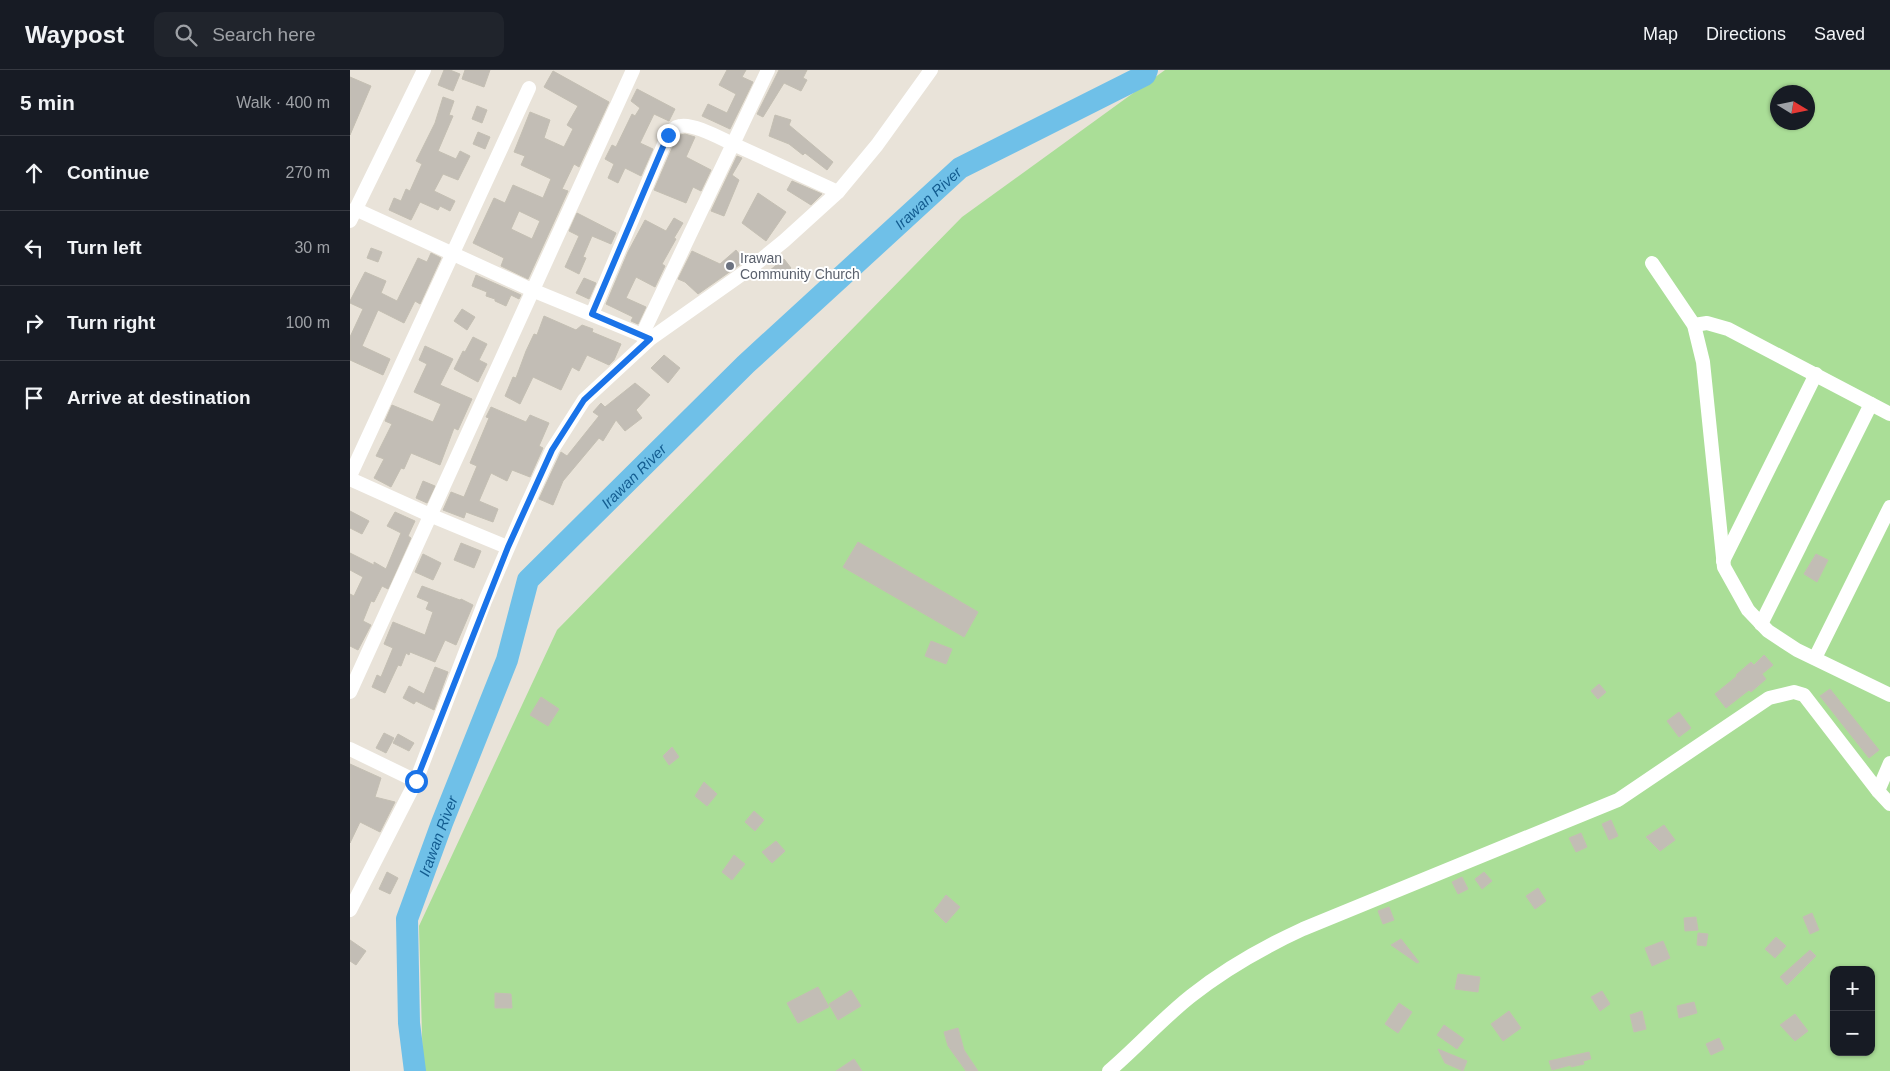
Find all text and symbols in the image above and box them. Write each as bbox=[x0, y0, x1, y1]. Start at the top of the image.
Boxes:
search box bbox=[154, 12, 504, 57]
text: Waypost bbox=[25, 21, 124, 48]
icon: search bbox=[172, 21, 200, 49]
text: Search here bbox=[212, 24, 316, 45]
text: Map bbox=[1643, 24, 1678, 44]
text: Directions bbox=[1706, 24, 1786, 44]
text: Saved bbox=[1814, 24, 1865, 44]
north arrow bbox=[1770, 85, 1815, 130]
text: 5 min bbox=[20, 91, 75, 114]
text: Walk · 400 m bbox=[236, 94, 330, 111]
route end bbox=[657, 124, 680, 147]
icon: ahead bbox=[20, 159, 48, 187]
text: Continue bbox=[67, 162, 149, 183]
water label: Irawan River bbox=[891, 162, 965, 232]
text: 270 m bbox=[286, 164, 330, 181]
icon: left bbox=[20, 234, 48, 262]
text: Turn left bbox=[67, 237, 142, 258]
text: 30 m bbox=[294, 239, 330, 256]
place label: Irawan Community Church bbox=[740, 250, 860, 282]
marker: Irawan Community Church bbox=[724, 260, 736, 272]
icon: right bbox=[20, 309, 48, 337]
text: Turn right bbox=[67, 312, 155, 333]
text: 100 m bbox=[286, 314, 330, 331]
icon: arrive bbox=[20, 384, 48, 412]
text: Arrive at destination bbox=[67, 387, 251, 408]
water label: Irawan River bbox=[597, 439, 670, 511]
route start bbox=[405, 770, 428, 793]
water label: Irawan River bbox=[415, 792, 461, 878]
map controls bbox=[1830, 966, 1875, 1056]
button: + bbox=[1830, 966, 1875, 1011]
button: − bbox=[1830, 1011, 1875, 1056]

